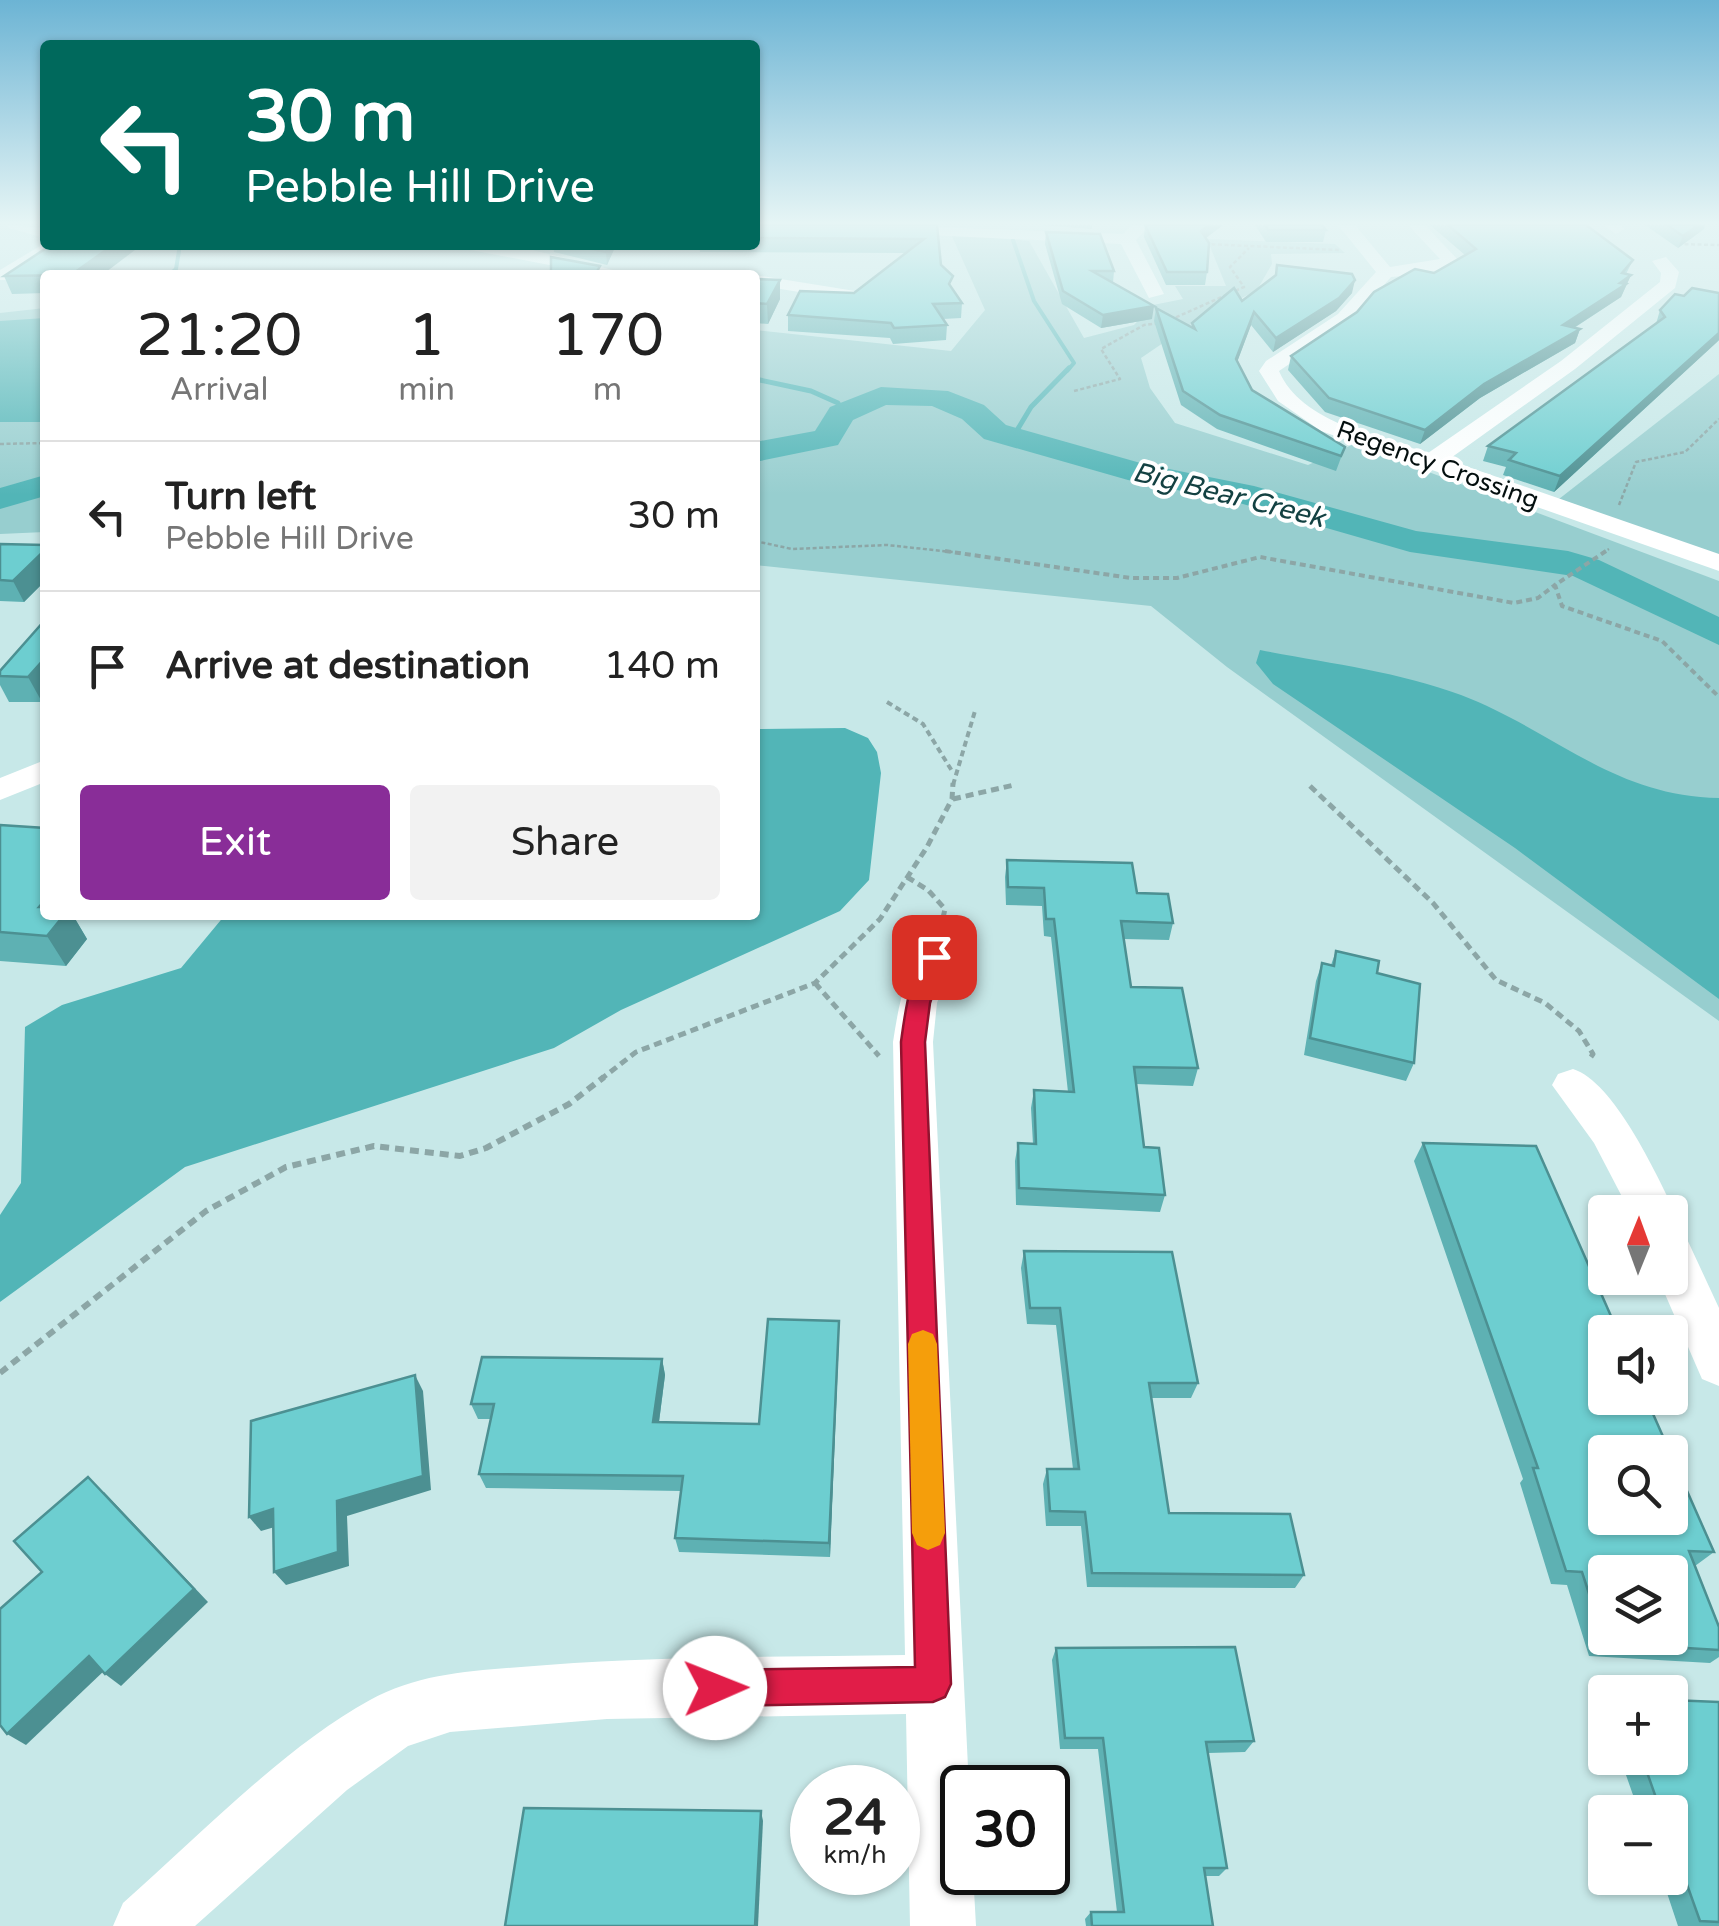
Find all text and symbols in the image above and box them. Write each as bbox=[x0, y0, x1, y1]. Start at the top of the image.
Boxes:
text: 30 m bbox=[245, 76, 415, 160]
icon: left bbox=[80, 80, 210, 210]
text: Pebble Hill Drive bbox=[245, 161, 595, 215]
text: 21:20 bbox=[136, 300, 302, 372]
text: 1 bbox=[408, 300, 445, 372]
text: 170 bbox=[551, 300, 664, 372]
text: Arrival bbox=[170, 371, 269, 409]
text: min bbox=[398, 371, 455, 409]
text: m bbox=[593, 371, 622, 409]
street label: Regency Crossing bbox=[1332, 414, 1543, 515]
water label: Big Bear Creek bbox=[1129, 455, 1330, 536]
text: Turn left bbox=[165, 474, 316, 520]
icon: left bbox=[80, 489, 135, 544]
text: 30 m bbox=[628, 493, 720, 539]
text: Pebble Hill Drive bbox=[165, 520, 414, 558]
icon: arrive bbox=[80, 639, 135, 694]
text: Arrive at destination bbox=[165, 643, 530, 689]
text: 140 m bbox=[604, 643, 720, 689]
button: Exit bbox=[80, 785, 390, 900]
button: Share bbox=[410, 785, 720, 900]
pin bbox=[892, 915, 977, 1000]
icon: arrive bbox=[907, 930, 962, 985]
north arrow bbox=[1588, 1195, 1688, 1295]
map controls bbox=[1588, 1195, 1688, 1895]
button: sound bbox=[1588, 1315, 1688, 1415]
button: search bbox=[1588, 1435, 1688, 1535]
button: layers bbox=[1588, 1555, 1688, 1655]
position arrow bbox=[663, 1636, 767, 1740]
button: + bbox=[1588, 1675, 1688, 1775]
speed limit sign: 30 bbox=[940, 1765, 1070, 1895]
text: 24 bbox=[824, 1788, 886, 1848]
button: − bbox=[1588, 1795, 1688, 1895]
text: km/h bbox=[824, 1840, 886, 1870]

